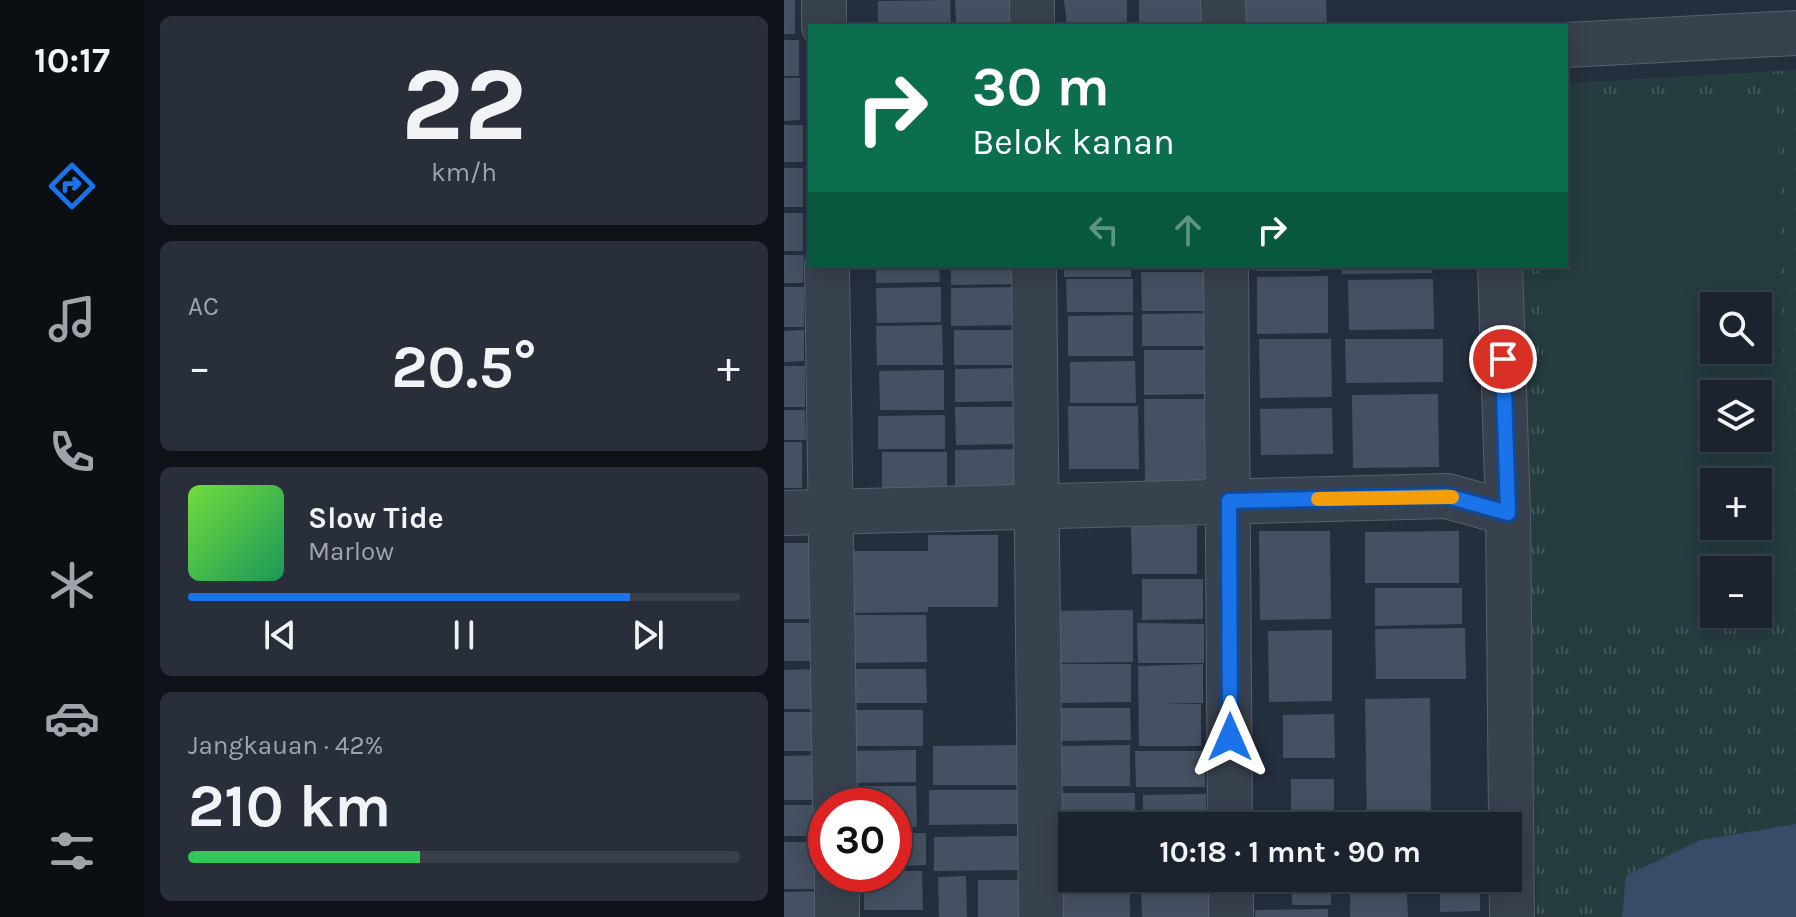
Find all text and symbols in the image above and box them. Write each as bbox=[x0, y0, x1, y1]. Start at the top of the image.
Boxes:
text: 10:17 bbox=[34, 39, 110, 81]
text: 22 bbox=[401, 44, 527, 165]
text: 30 m bbox=[972, 54, 1110, 119]
icon: right bbox=[840, 56, 944, 160]
text: Belok kanan bbox=[972, 121, 1175, 163]
text: km/h bbox=[431, 157, 497, 188]
icon: directions bbox=[44, 158, 100, 214]
icon: left bbox=[1082, 208, 1126, 252]
icon: ahead bbox=[1166, 208, 1210, 252]
icon: right bbox=[1250, 208, 1294, 252]
icon: music bbox=[44, 291, 100, 347]
text: AC bbox=[188, 291, 219, 322]
map controls bbox=[1700, 292, 1772, 628]
button: search bbox=[1700, 292, 1772, 364]
pin bbox=[1469, 325, 1537, 393]
text: 20.5° bbox=[391, 332, 537, 402]
icon: arrive bbox=[1481, 337, 1525, 381]
text: − bbox=[188, 342, 211, 393]
text: + bbox=[717, 342, 740, 393]
button: layers bbox=[1700, 380, 1772, 452]
icon: phone bbox=[44, 424, 100, 480]
button: + bbox=[1700, 468, 1772, 540]
text: Slow Tide bbox=[308, 500, 444, 536]
text: Marlow bbox=[308, 536, 394, 567]
button: − bbox=[1700, 556, 1772, 628]
icon: climate bbox=[44, 557, 100, 613]
icon: previous bbox=[258, 613, 302, 657]
icon: pause bbox=[442, 613, 486, 657]
icon: next bbox=[626, 613, 670, 657]
icon: car bbox=[44, 690, 100, 746]
position arrow bbox=[1188, 695, 1272, 779]
text: Jangkauan · 42% bbox=[188, 730, 383, 761]
text: 210 km bbox=[188, 771, 391, 841]
speed limit sign: 30 bbox=[808, 788, 912, 892]
icon: filters bbox=[44, 823, 100, 879]
text: 10:18 · 1 mnt · 90 m bbox=[1159, 834, 1421, 870]

